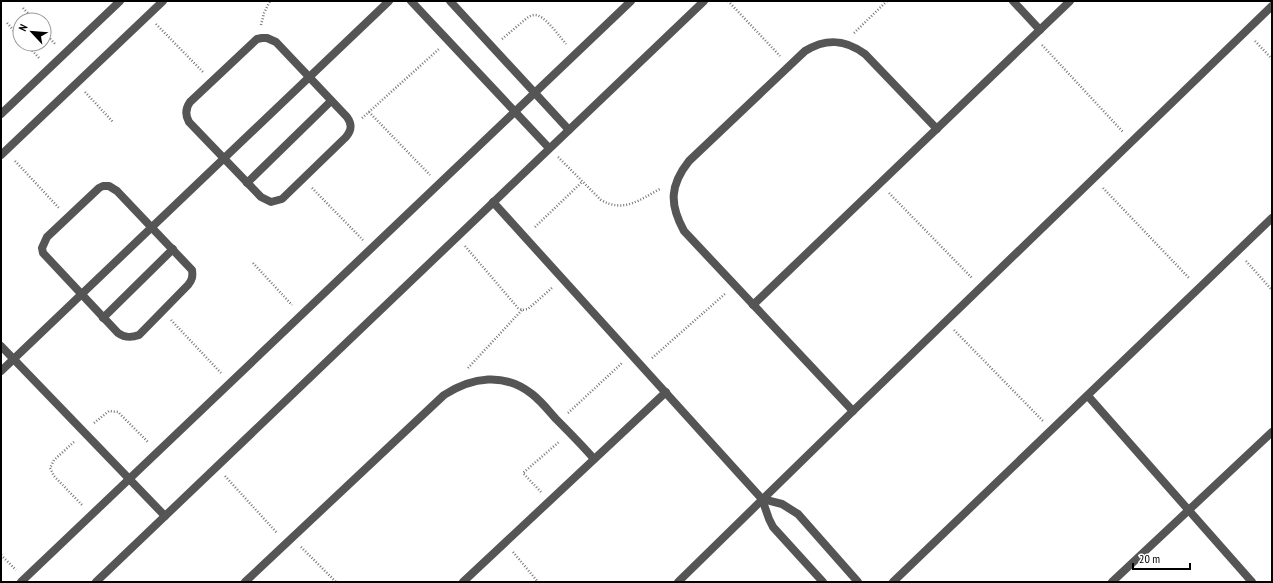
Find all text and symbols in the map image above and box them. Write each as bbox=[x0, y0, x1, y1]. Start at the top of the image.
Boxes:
north arrow bbox=[12, 12, 52, 52]
text: N bbox=[15, 22, 31, 33]
scale bar bbox=[1133, 545, 1190, 571]
text: 20 m bbox=[1139, 551, 1160, 566]

